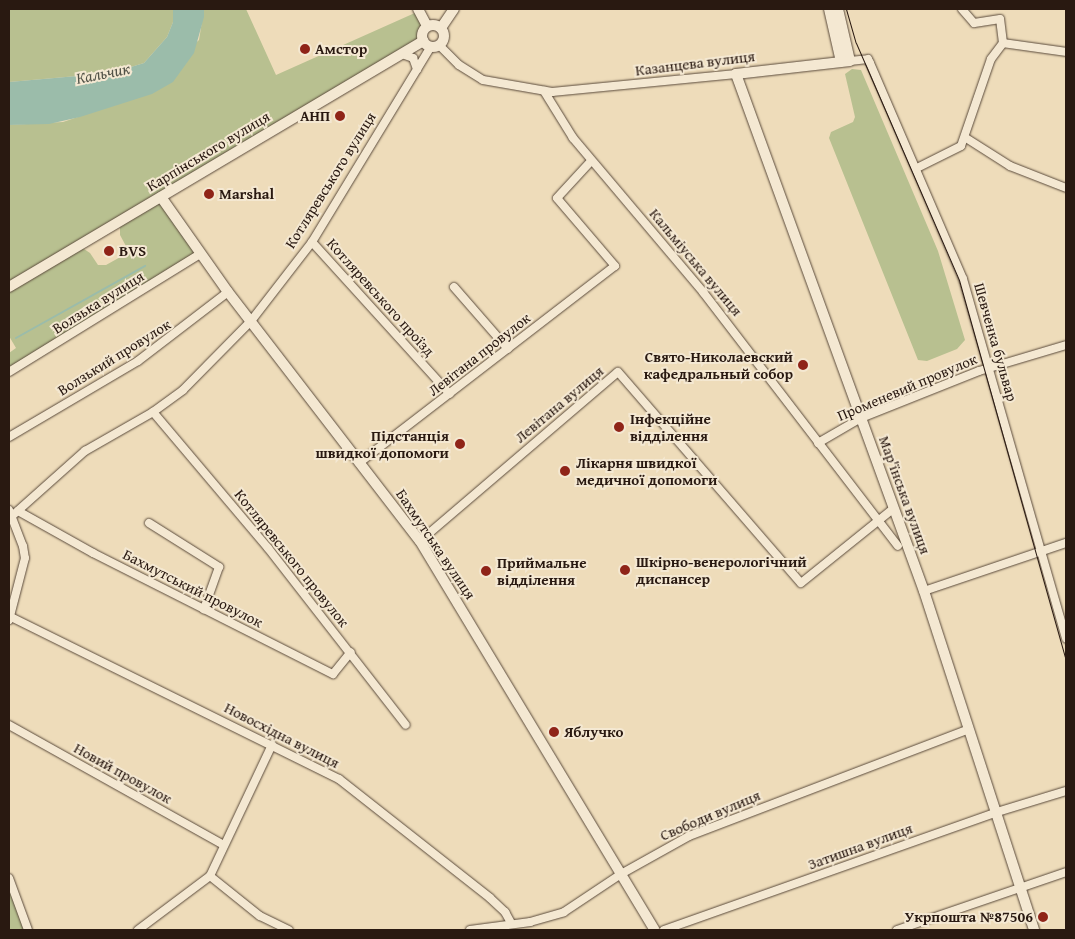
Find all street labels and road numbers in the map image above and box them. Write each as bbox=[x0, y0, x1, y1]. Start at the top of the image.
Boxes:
street label: Казанцева вулиця bbox=[634, 47, 756, 79]
street label: Карпінського вулиця bbox=[143, 107, 273, 195]
street label: Котляревського вулиця bbox=[281, 109, 379, 251]
street label: Кальміуська вулиця bbox=[646, 205, 746, 319]
street label: Котляревського проїзд bbox=[323, 234, 439, 360]
street label: Волзька вулиця bbox=[49, 267, 147, 337]
street label: Шевченка бульвар bbox=[971, 281, 1021, 403]
street label: Левітана провулок bbox=[424, 309, 534, 399]
street label: Волзький провулок bbox=[54, 315, 174, 399]
street label: Променевий провулок bbox=[834, 349, 980, 425]
street label: Левітана вулиця bbox=[511, 362, 607, 446]
street label: Мар'їнська вулиця bbox=[875, 433, 935, 557]
street label: Бахмутська вулиця bbox=[392, 485, 480, 603]
street label: Котляревського провулок bbox=[231, 486, 353, 630]
street label: Бахмутський провулок bbox=[120, 545, 266, 631]
street label: Новосхідна вулиця bbox=[221, 698, 343, 772]
street label: Новий провулок bbox=[71, 739, 175, 807]
street label: Свободи вулиця bbox=[657, 786, 763, 844]
street label: Затишна вулиця bbox=[805, 819, 915, 873]

